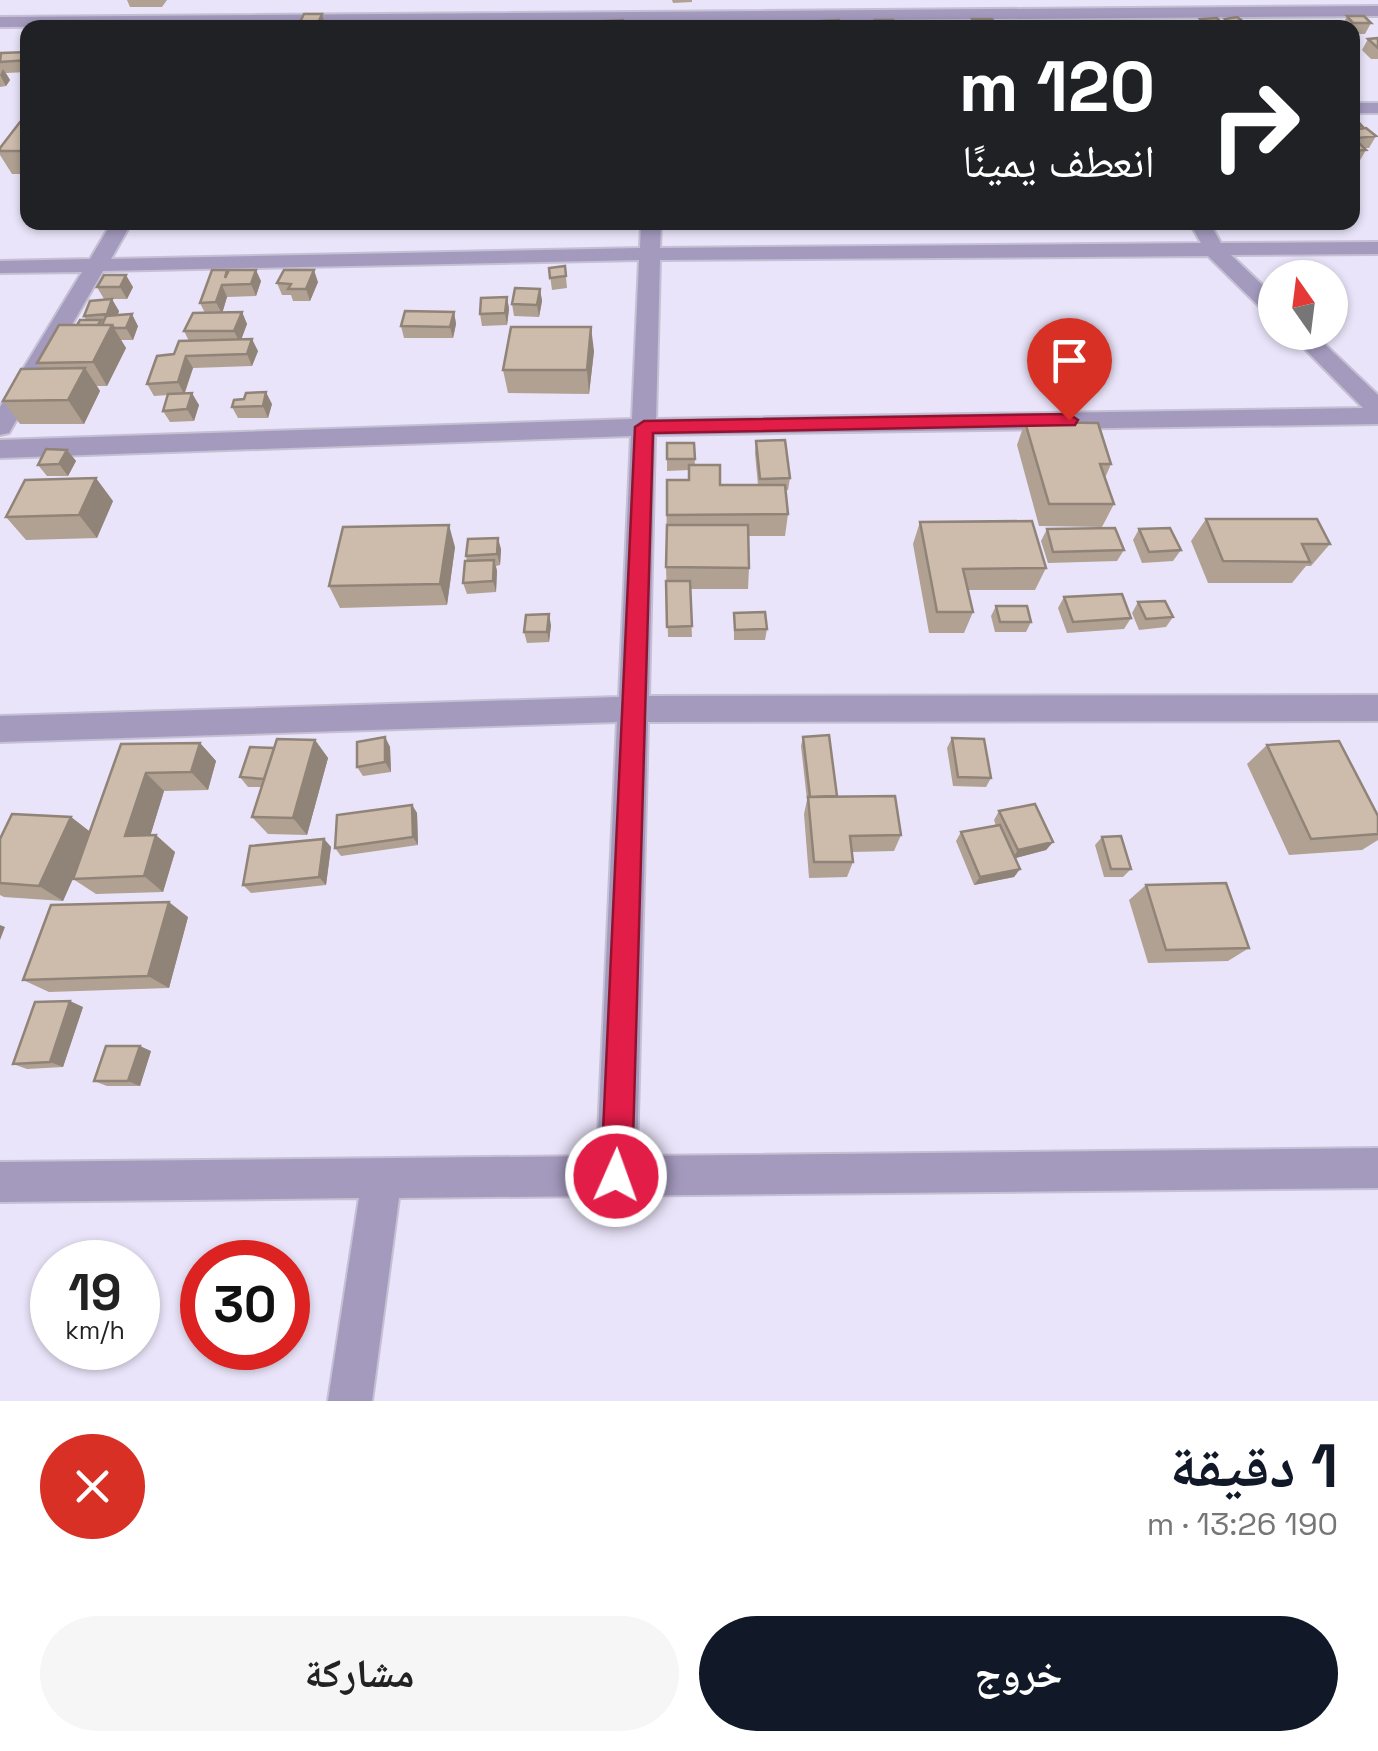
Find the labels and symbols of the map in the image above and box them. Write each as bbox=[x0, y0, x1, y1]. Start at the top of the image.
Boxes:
north arrow bbox=[1258, 260, 1348, 350]
pin bbox=[1027, 318, 1112, 421]
position arrow bbox=[564, 1124, 668, 1228]
speed limit sign: 30 bbox=[180, 1240, 310, 1370]

